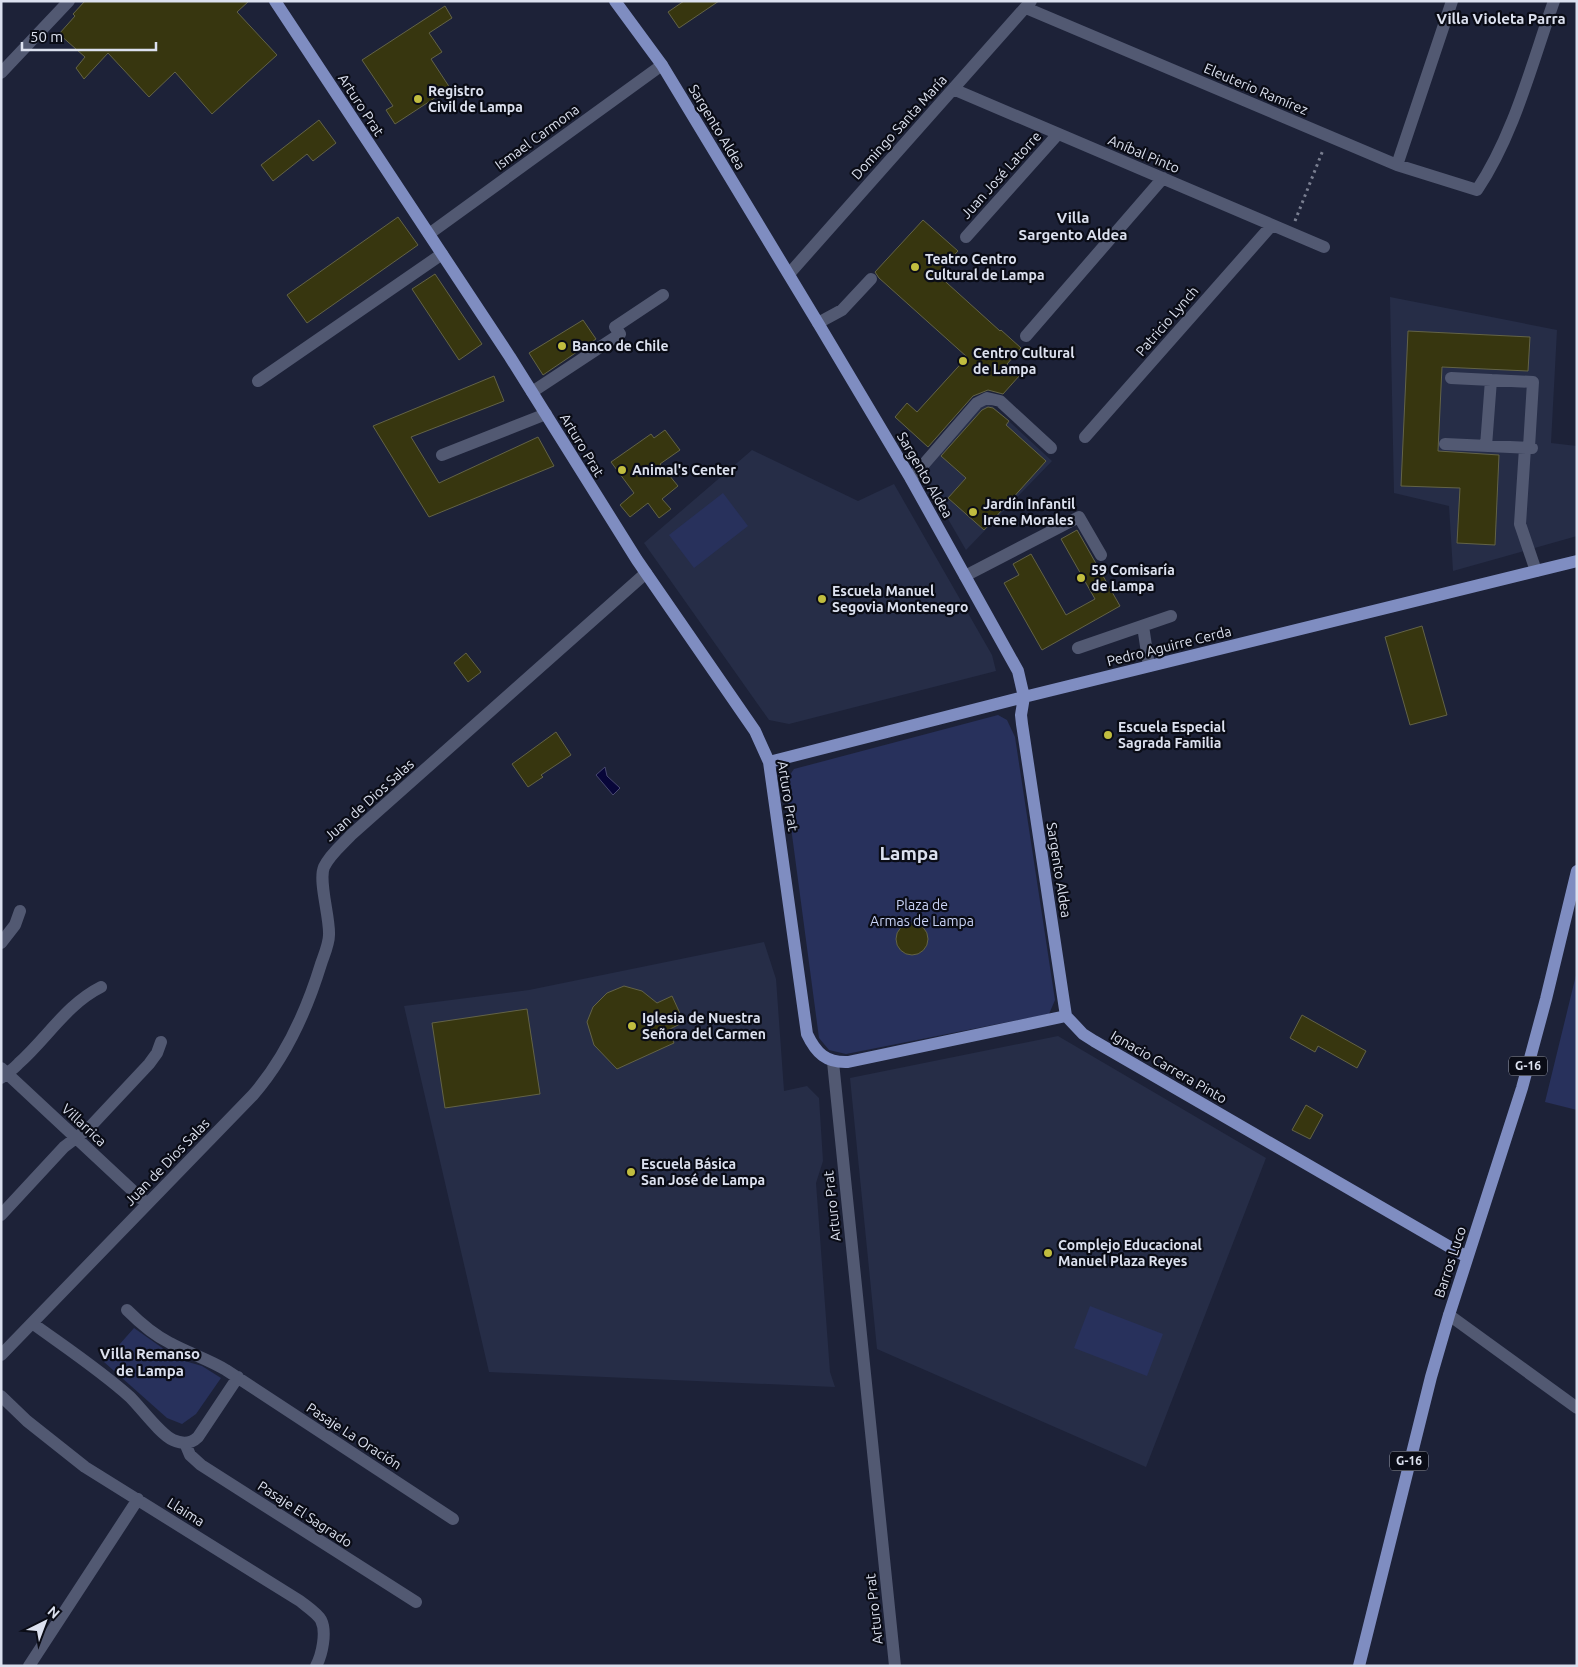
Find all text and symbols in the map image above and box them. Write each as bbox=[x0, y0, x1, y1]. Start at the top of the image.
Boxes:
district label: Villa Violeta Parra bbox=[1436, 10, 1566, 27]
scale bar bbox=[22, 20, 156, 52]
text: 50 m bbox=[30, 28, 63, 45]
street label: Eleuterio Ramírez bbox=[1202, 60, 1310, 118]
street label: Arturo Prat bbox=[335, 71, 387, 140]
street label: Domingo Santa María bbox=[848, 72, 950, 182]
street label: Sargento Aldea bbox=[685, 82, 749, 172]
place label: Registro Civil de Lampa bbox=[428, 83, 523, 115]
marker: Registro Civil de Lampa bbox=[412, 93, 424, 105]
street label: Ismael Carmona bbox=[492, 101, 582, 173]
street label: Juan José Latorre bbox=[958, 128, 1044, 222]
street label: Aníbal Pinto bbox=[1106, 132, 1182, 176]
district label: Villa Sargento Aldea bbox=[1019, 209, 1127, 243]
place label: Teatro Centro Cultural de Lampa bbox=[925, 251, 1045, 283]
marker: Teatro Centro Cultural de Lampa bbox=[909, 261, 921, 273]
street label: Patricio Lynch bbox=[1132, 283, 1202, 359]
place label: Banco de Chile bbox=[572, 338, 669, 354]
marker: Banco de Chile bbox=[556, 340, 568, 352]
place label: Centro Cultural de Lampa bbox=[973, 345, 1074, 377]
marker: Centro Cultural de Lampa bbox=[957, 355, 969, 367]
street label: Arturo Prat bbox=[557, 410, 607, 480]
street label: Sargento Aldea bbox=[894, 429, 956, 521]
place label: Animal's Center bbox=[632, 462, 736, 478]
marker: Animal's Center bbox=[616, 464, 628, 476]
place label: Jardín Infantil Irene Morales bbox=[983, 496, 1075, 528]
marker: Jardín Infantil Irene Morales bbox=[967, 506, 979, 518]
place label: 59 Comisaría de Lampa bbox=[1091, 562, 1175, 594]
marker: 59 Comisaría de Lampa bbox=[1075, 572, 1087, 584]
place label: Escuela Manuel Segovia Montenegro bbox=[832, 583, 968, 615]
marker: Escuela Manuel Segovia Montenegro bbox=[816, 593, 828, 605]
street label: Pedro Aguirre Cerda bbox=[1105, 623, 1233, 669]
place label: Escuela Especial Sagrada Familia bbox=[1118, 719, 1225, 751]
marker: Escuela Especial Sagrada Familia bbox=[1102, 729, 1114, 741]
street label: Juan de Dios Salas bbox=[321, 756, 417, 844]
street label: Arturo Prat bbox=[775, 760, 802, 833]
street label: Sargento Aldea bbox=[1044, 821, 1074, 919]
district label: Lampa bbox=[879, 842, 939, 864]
park label: Plaza de Armas de Lampa bbox=[870, 897, 974, 929]
place label: Iglesia de Nuestra Señora del Carmen bbox=[642, 1010, 766, 1042]
marker: Iglesia de Nuestra Señora del Carmen bbox=[626, 1020, 638, 1032]
street label: Ignacio Carrera Pinto bbox=[1108, 1027, 1230, 1107]
road number: G-16 bbox=[1509, 1056, 1547, 1076]
street label: Villarrica bbox=[58, 1100, 110, 1150]
street label: Juan de Dios Salas bbox=[121, 1115, 213, 1209]
place label: Escuela Básica San José de Lampa bbox=[641, 1156, 765, 1188]
marker: Escuela Básica San José de Lampa bbox=[625, 1166, 637, 1178]
street label: Arturo Prat bbox=[820, 1169, 844, 1242]
street label: Barros Luco bbox=[1431, 1224, 1469, 1300]
place label: Complejo Educacional Manuel Plaza Reyes bbox=[1058, 1237, 1202, 1269]
marker: Complejo Educacional Manuel Plaza Reyes bbox=[1042, 1247, 1054, 1259]
district label: Villa Remanso de Lampa bbox=[100, 1345, 200, 1379]
street label: Pasaje La Oración bbox=[303, 1399, 405, 1473]
road number: G-16 bbox=[1390, 1452, 1428, 1470]
street label: Pasaje El Sagrado bbox=[255, 1478, 355, 1550]
street label: Llaima bbox=[165, 1494, 207, 1530]
street label: Arturo Prat bbox=[862, 1572, 886, 1645]
north arrow bbox=[20, 1597, 70, 1647]
text: N bbox=[44, 1603, 63, 1622]

